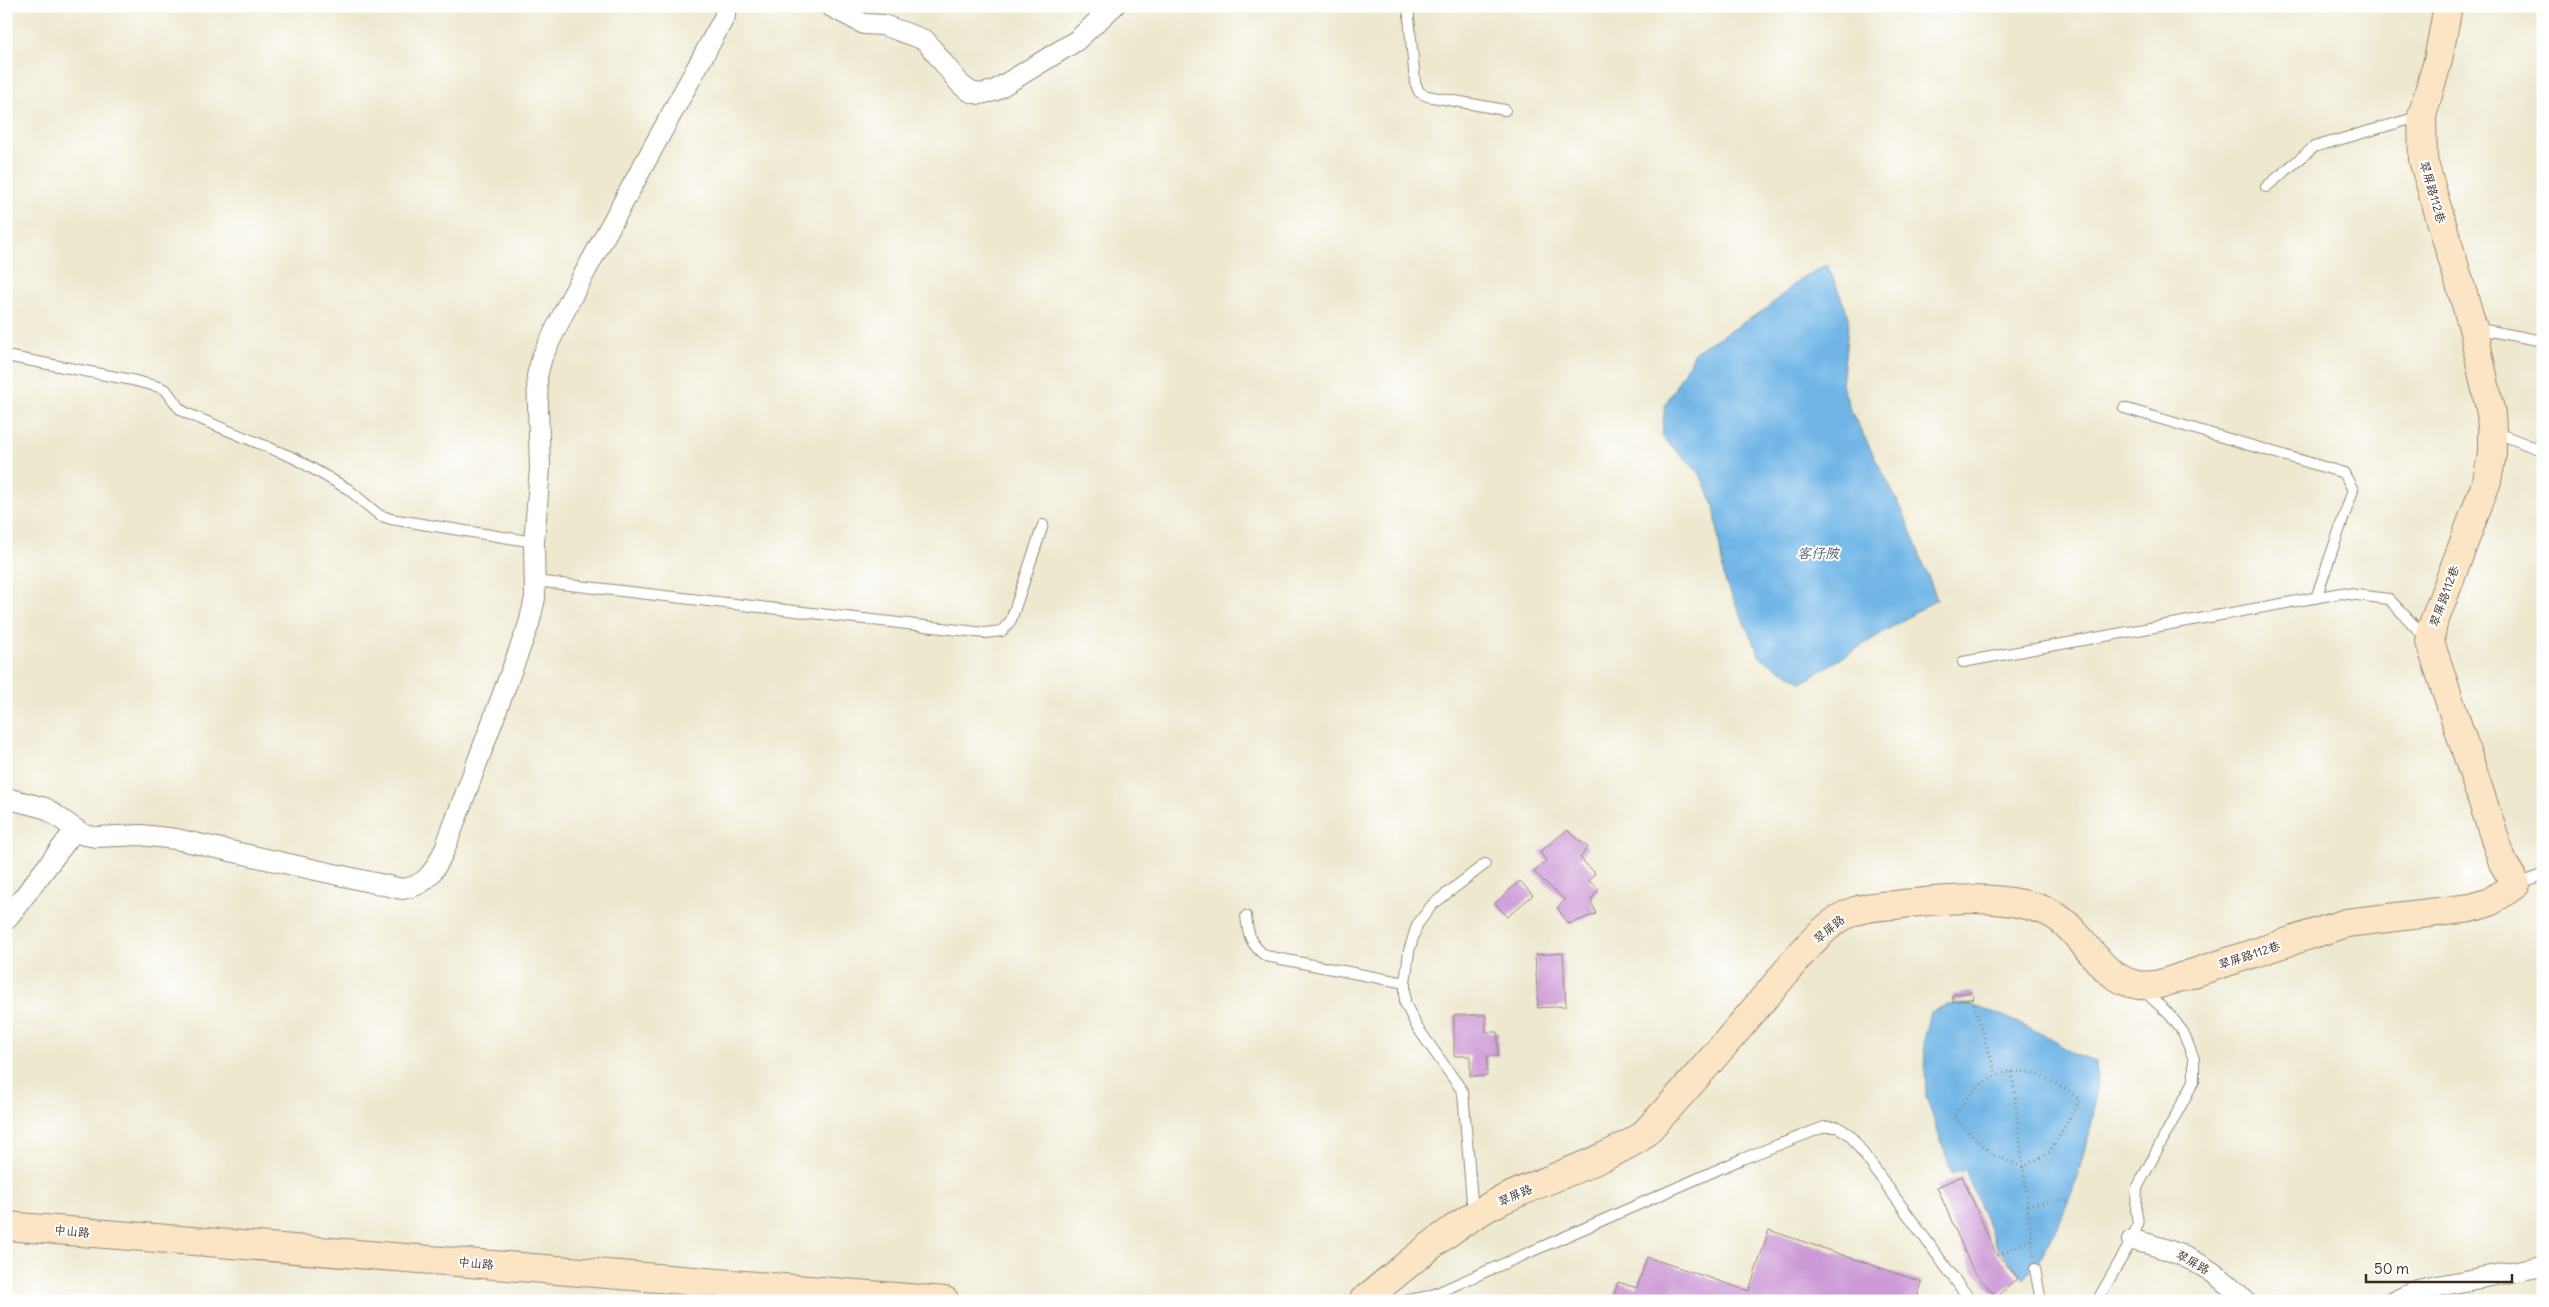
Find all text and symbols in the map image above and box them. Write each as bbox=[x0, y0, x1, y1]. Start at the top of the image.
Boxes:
street label: 翠屏路112巷 bbox=[2417, 159, 2449, 225]
water label: 客仔陂 bbox=[1797, 544, 1841, 562]
street label: 翠屏路112巷 bbox=[2426, 563, 2462, 629]
street label: 翠屏路 bbox=[1810, 912, 1848, 946]
street label: 翠屏路112巷 bbox=[2216, 938, 2282, 972]
street label: 翠屏路 bbox=[1495, 1181, 1535, 1209]
street label: 中山路 bbox=[53, 1222, 91, 1240]
street label: 翠屏路 bbox=[2174, 1247, 2212, 1277]
scale bar bbox=[2366, 1252, 2513, 1284]
street label: 中山路 bbox=[457, 1254, 495, 1272]
text: 50 m bbox=[2374, 1259, 2409, 1278]

